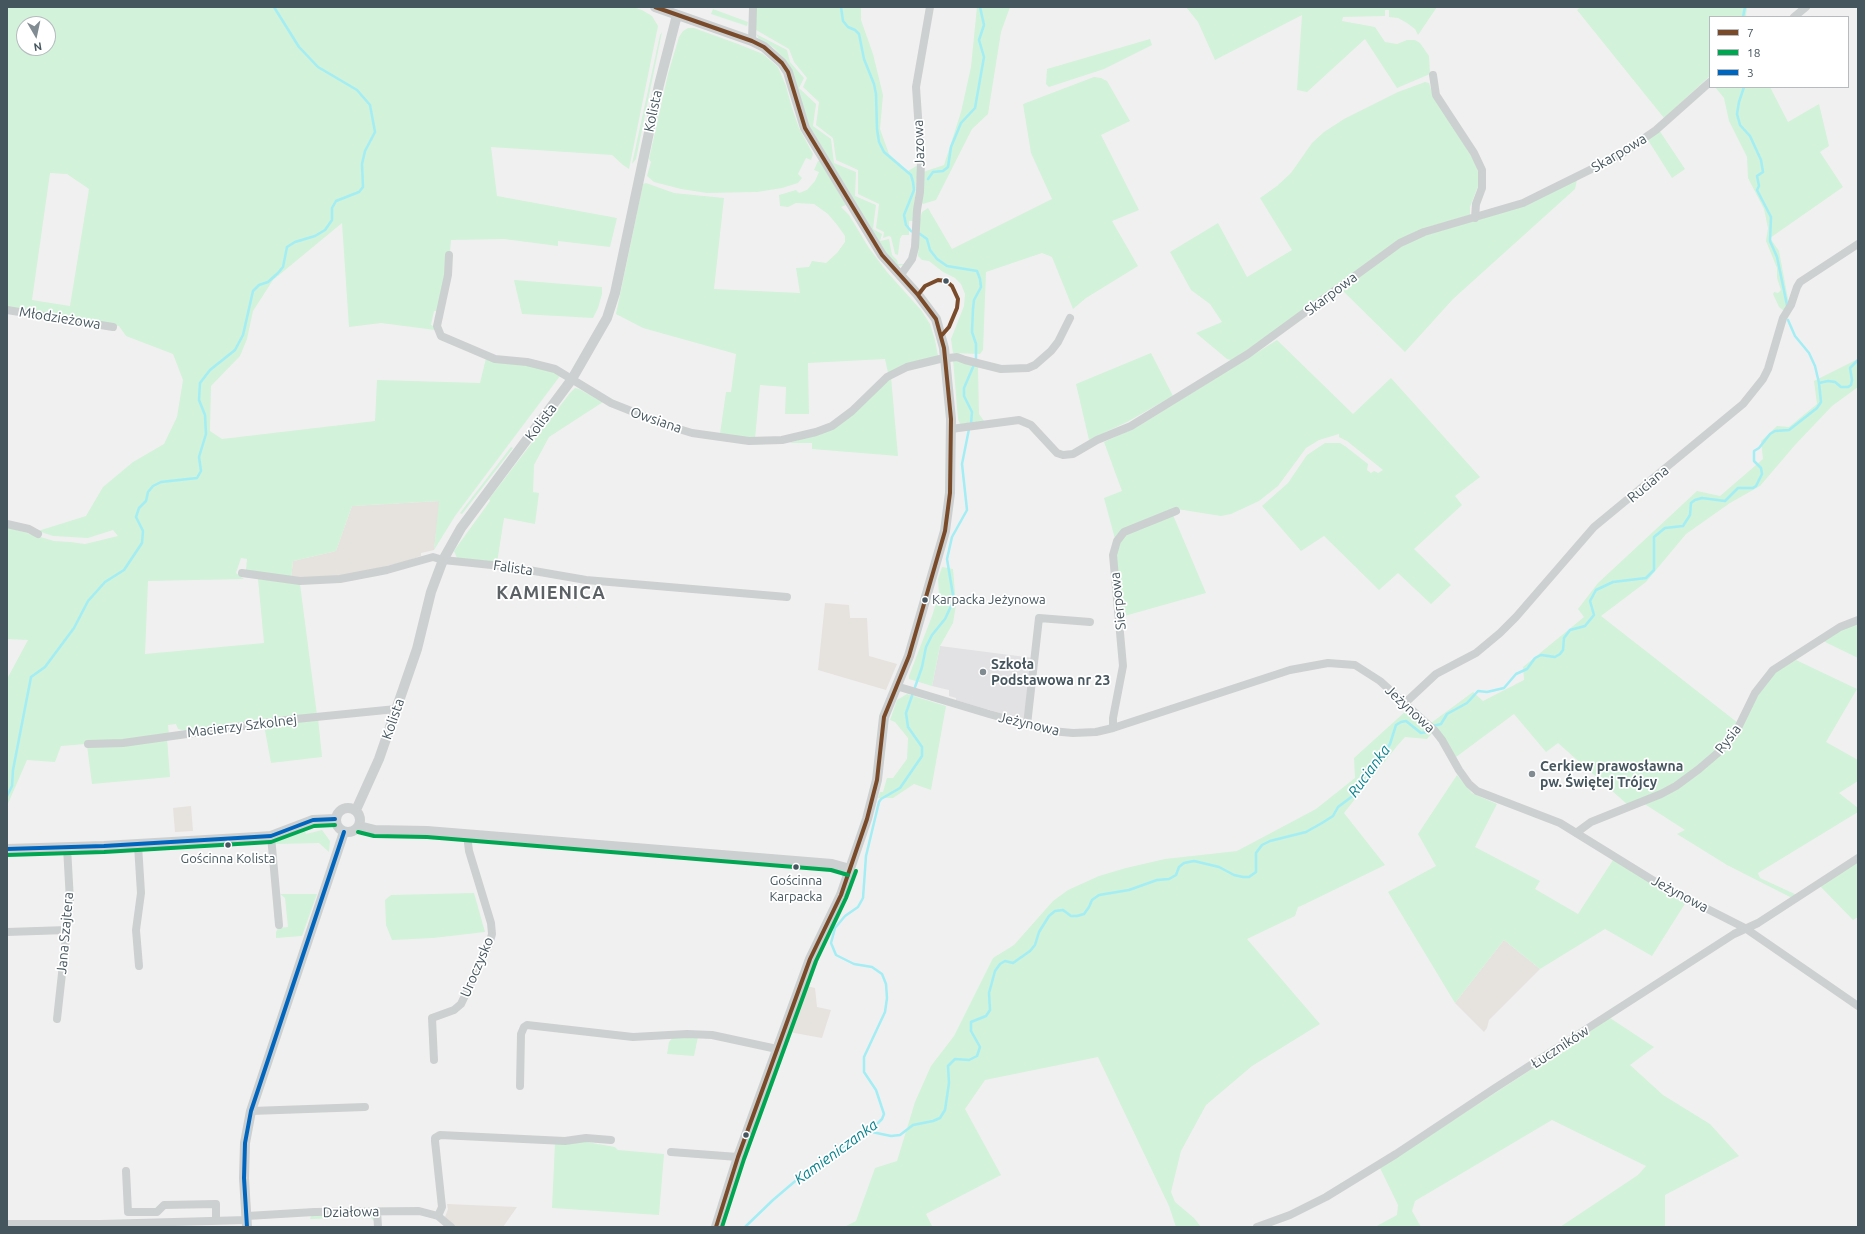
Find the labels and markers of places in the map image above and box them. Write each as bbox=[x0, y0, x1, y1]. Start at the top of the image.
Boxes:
unlabelled marker bbox=[941, 276, 951, 286]
place label: Karpacka Jeżynowa bbox=[932, 592, 1046, 608]
marker: Karpacka Jeżynowa bbox=[920, 595, 930, 605]
place label: Szkoła Podstawowa nr 23 bbox=[991, 656, 1110, 688]
marker: Szkoła Podstawowa nr 23 bbox=[978, 667, 988, 677]
place label: Cerkiew prawosławna pw. Świętej Trójcy bbox=[1540, 758, 1683, 790]
marker: Cerkiew prawosławna pw. Świętej Trójcy bbox=[1527, 769, 1537, 779]
marker: Gościnna Kolista bbox=[223, 840, 233, 850]
place label: Gościnna Kolista bbox=[181, 851, 275, 867]
marker: Gościnna Karpacka bbox=[791, 862, 801, 872]
place label: Gościnna Karpacka bbox=[769, 873, 823, 904]
unlabelled marker bbox=[741, 1130, 751, 1140]

